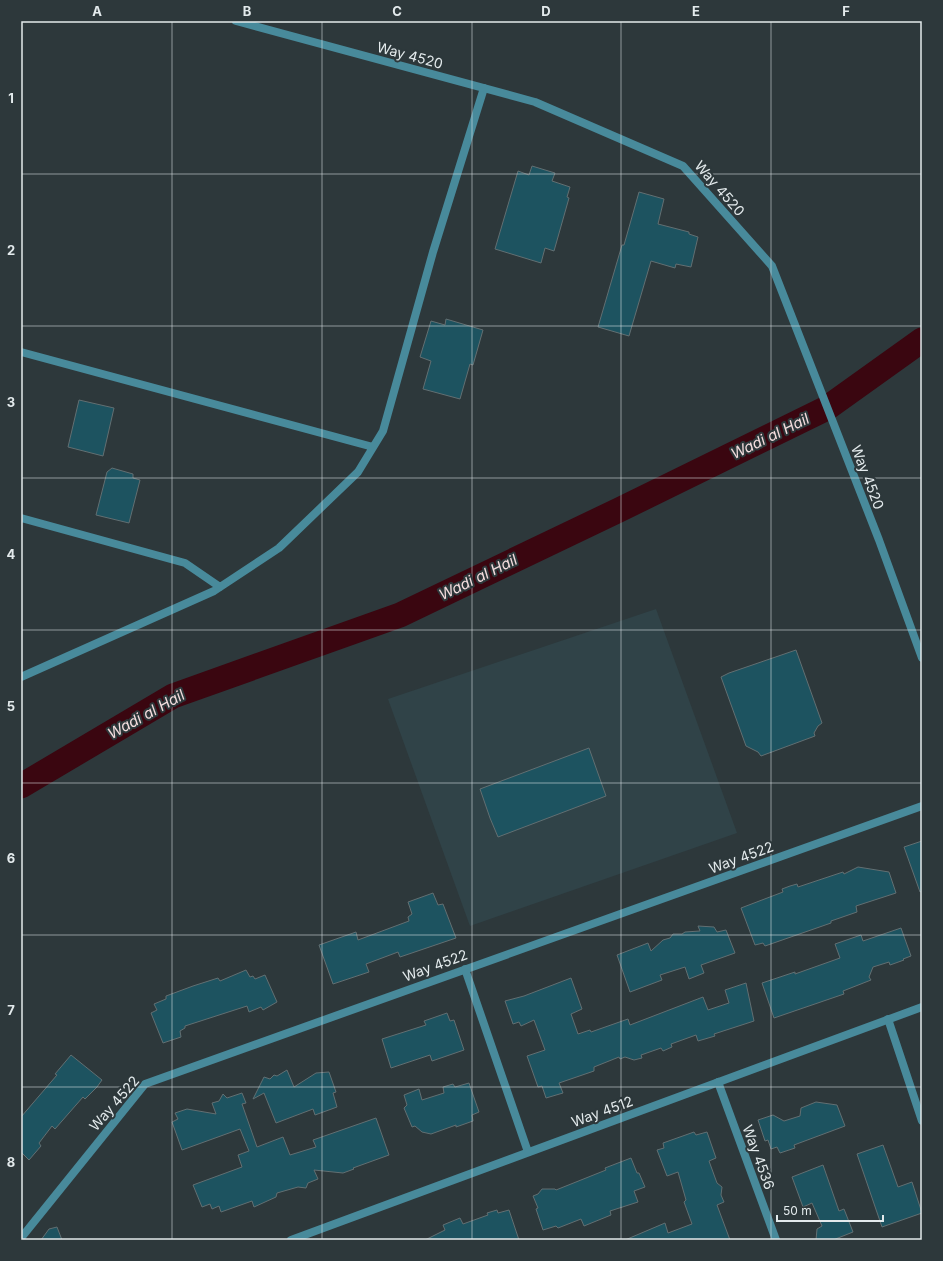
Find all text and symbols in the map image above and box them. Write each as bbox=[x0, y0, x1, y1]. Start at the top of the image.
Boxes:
text: A bbox=[92, 3, 102, 19]
text: B bbox=[243, 3, 252, 19]
text: C bbox=[392, 3, 402, 19]
text: D bbox=[541, 3, 551, 19]
text: E bbox=[692, 3, 700, 19]
text: F bbox=[842, 3, 850, 19]
street label: Way 4520 bbox=[375, 38, 445, 72]
text: 1 bbox=[8, 90, 14, 106]
street label: Way 4520 bbox=[691, 157, 749, 219]
text: 2 bbox=[7, 242, 15, 258]
text: 3 bbox=[7, 394, 15, 410]
water label: Wadi al Hail bbox=[728, 409, 813, 463]
street label: Way 4520 bbox=[848, 442, 888, 512]
text: 4 bbox=[7, 546, 16, 562]
water label: Wadi al Hail bbox=[436, 550, 521, 604]
water label: Wadi al Hail bbox=[104, 685, 188, 743]
text: 5 bbox=[7, 698, 15, 714]
street label: Way 4522 bbox=[707, 838, 775, 876]
text: 6 bbox=[7, 850, 15, 866]
street label: Way 4522 bbox=[401, 946, 469, 984]
text: 7 bbox=[7, 1002, 15, 1018]
street label: Way 4522 bbox=[86, 1072, 142, 1134]
street label: Way 4512 bbox=[569, 1092, 635, 1130]
street label: Way 4536 bbox=[739, 1122, 779, 1192]
text: 8 bbox=[7, 1154, 15, 1170]
scale bar bbox=[777, 1197, 883, 1223]
text: 50 m bbox=[783, 1203, 812, 1218]

